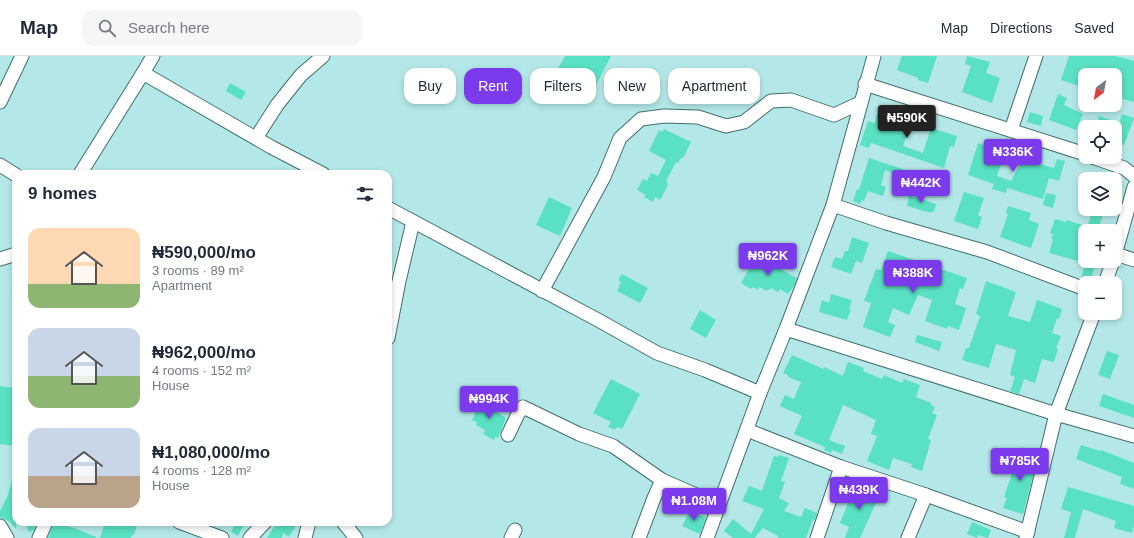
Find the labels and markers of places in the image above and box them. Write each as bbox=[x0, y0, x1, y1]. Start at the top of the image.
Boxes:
pin: ₦590K bbox=[879, 105, 935, 139]
pin: ₦336K bbox=[985, 139, 1041, 173]
pin: ₦442K bbox=[893, 170, 949, 204]
pin: ₦962K bbox=[740, 243, 796, 277]
pin: ₦388K bbox=[885, 260, 941, 294]
pin: ₦994K bbox=[461, 386, 517, 420]
pin: ₦785K bbox=[992, 448, 1048, 482]
pin: ₦439K bbox=[831, 477, 887, 511]
pin: ₦1.08M bbox=[661, 488, 727, 522]

